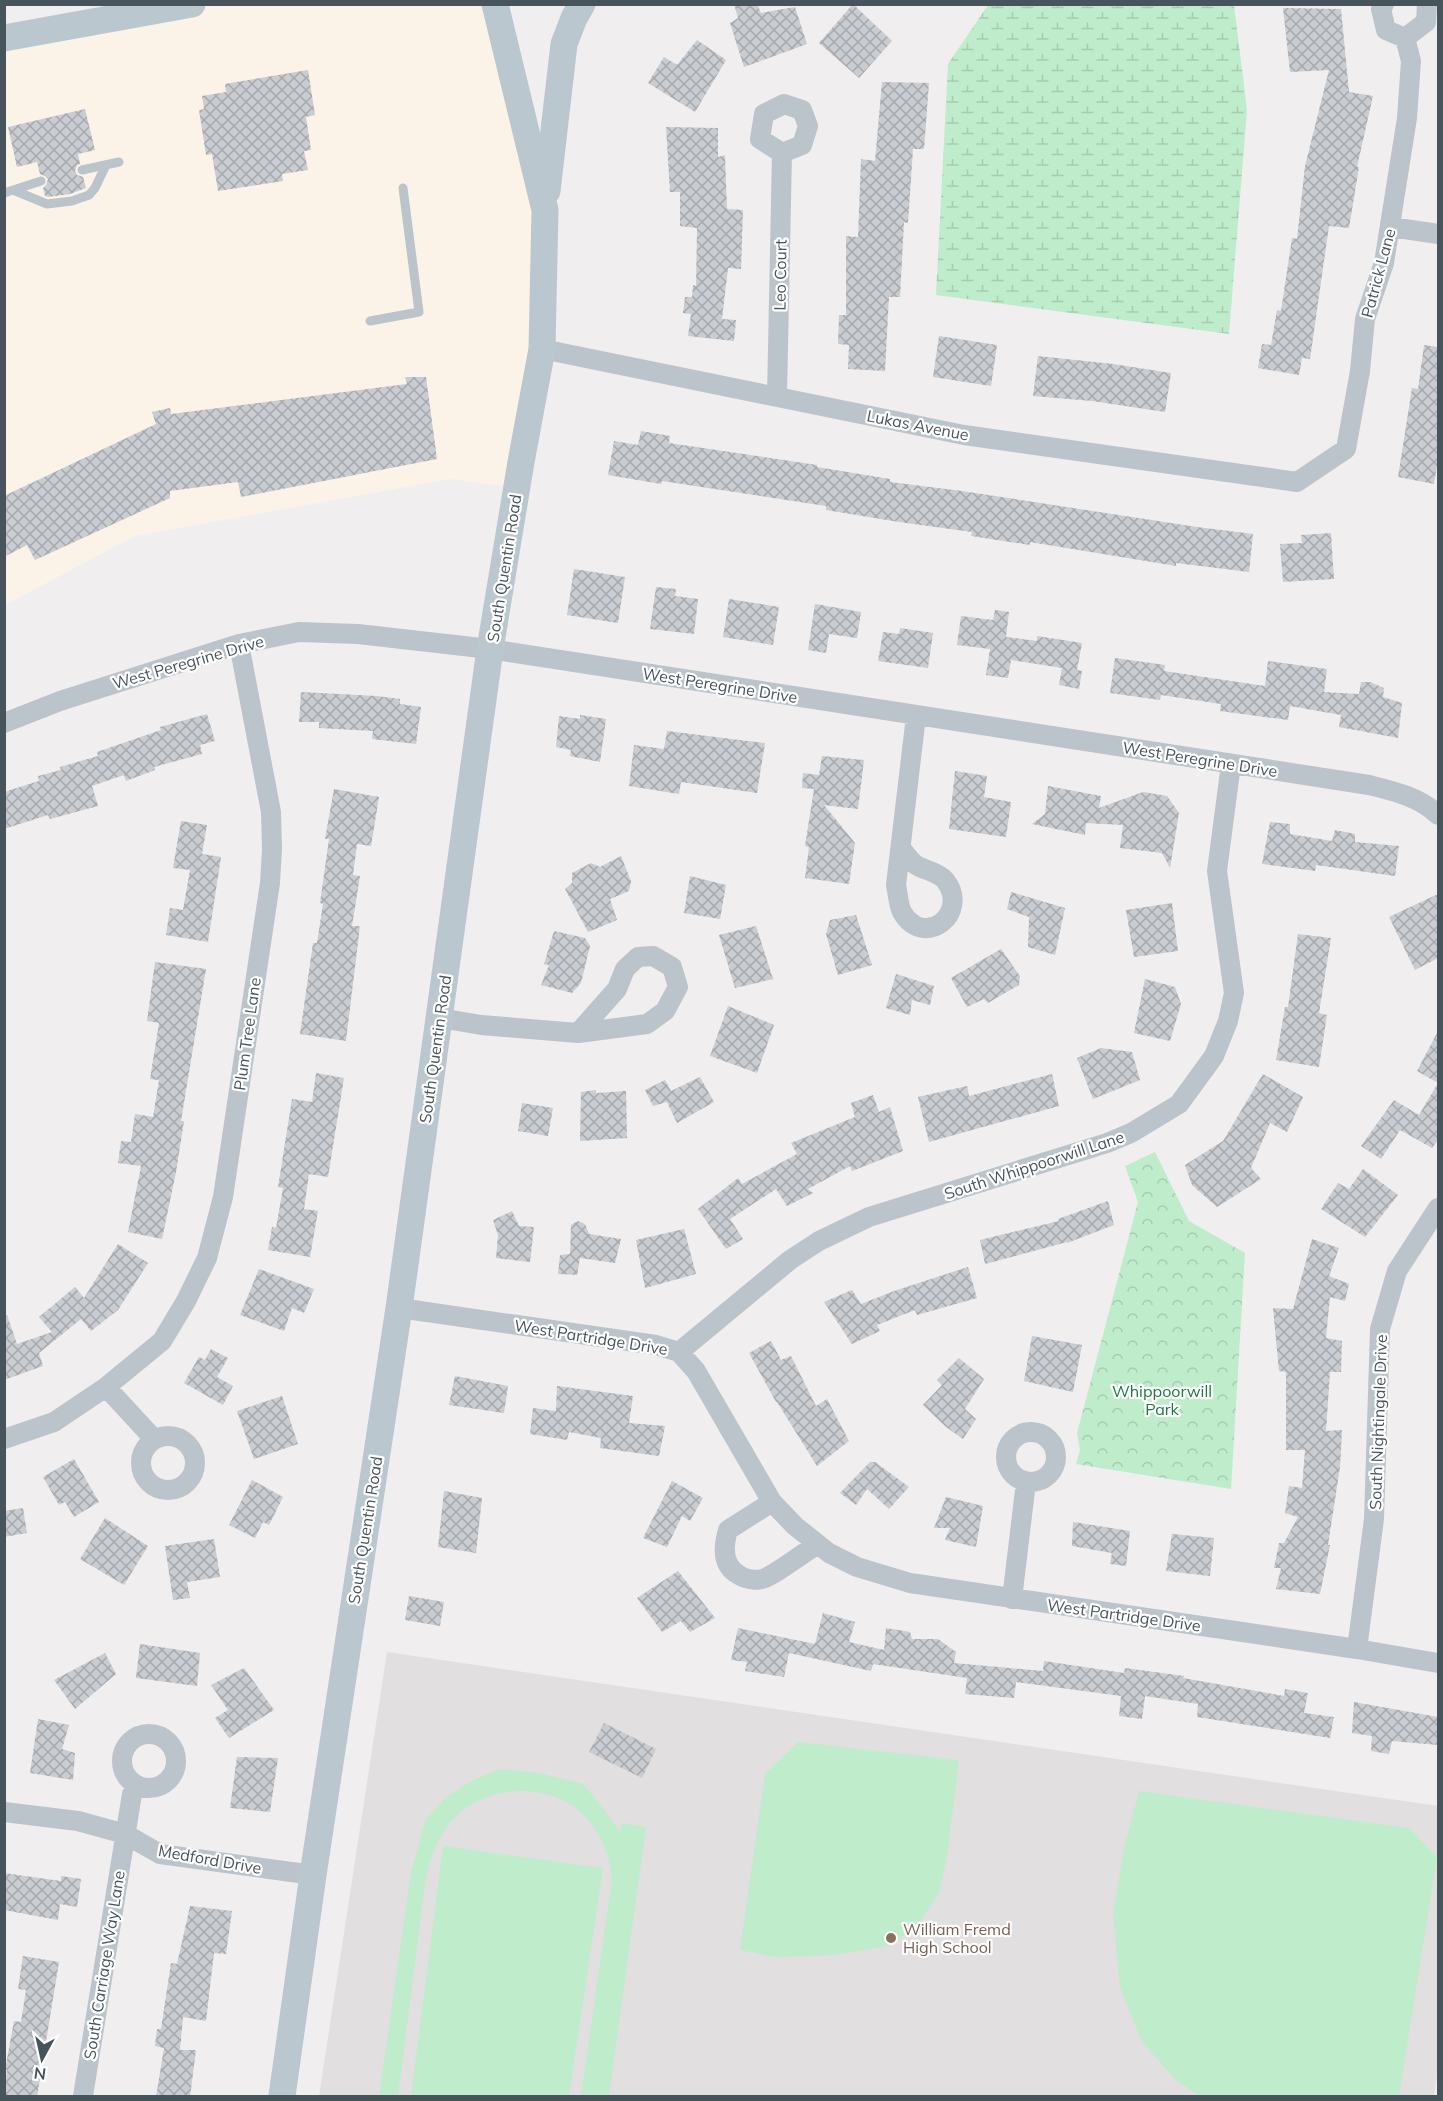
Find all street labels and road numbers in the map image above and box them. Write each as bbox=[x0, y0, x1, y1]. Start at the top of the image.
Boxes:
street label: Patrick Lane bbox=[1356, 226, 1400, 320]
street label: Leo Court bbox=[769, 239, 791, 311]
street label: Lukas Avenue bbox=[865, 405, 971, 445]
street label: South Quentin Road bbox=[482, 493, 526, 643]
street label: West Peregrine Drive bbox=[110, 631, 266, 693]
street label: West Peregrine Drive bbox=[641, 663, 799, 707]
street label: West Peregrine Drive bbox=[1121, 737, 1279, 781]
street label: South Quentin Road bbox=[415, 974, 455, 1124]
street label: Plum Tree Lane bbox=[229, 976, 265, 1092]
street label: South Whippoorwill Lane bbox=[941, 1126, 1127, 1204]
street label: West Partridge Drive bbox=[513, 1315, 669, 1359]
street label: South Nightingale Drive bbox=[1365, 1334, 1391, 1510]
street label: South Quentin Road bbox=[343, 1455, 387, 1605]
street label: West Partridge Drive bbox=[1046, 1594, 1202, 1636]
street label: Medford Drive bbox=[157, 1840, 263, 1878]
street label: South Carriage Way Lane bbox=[79, 1869, 129, 2061]

